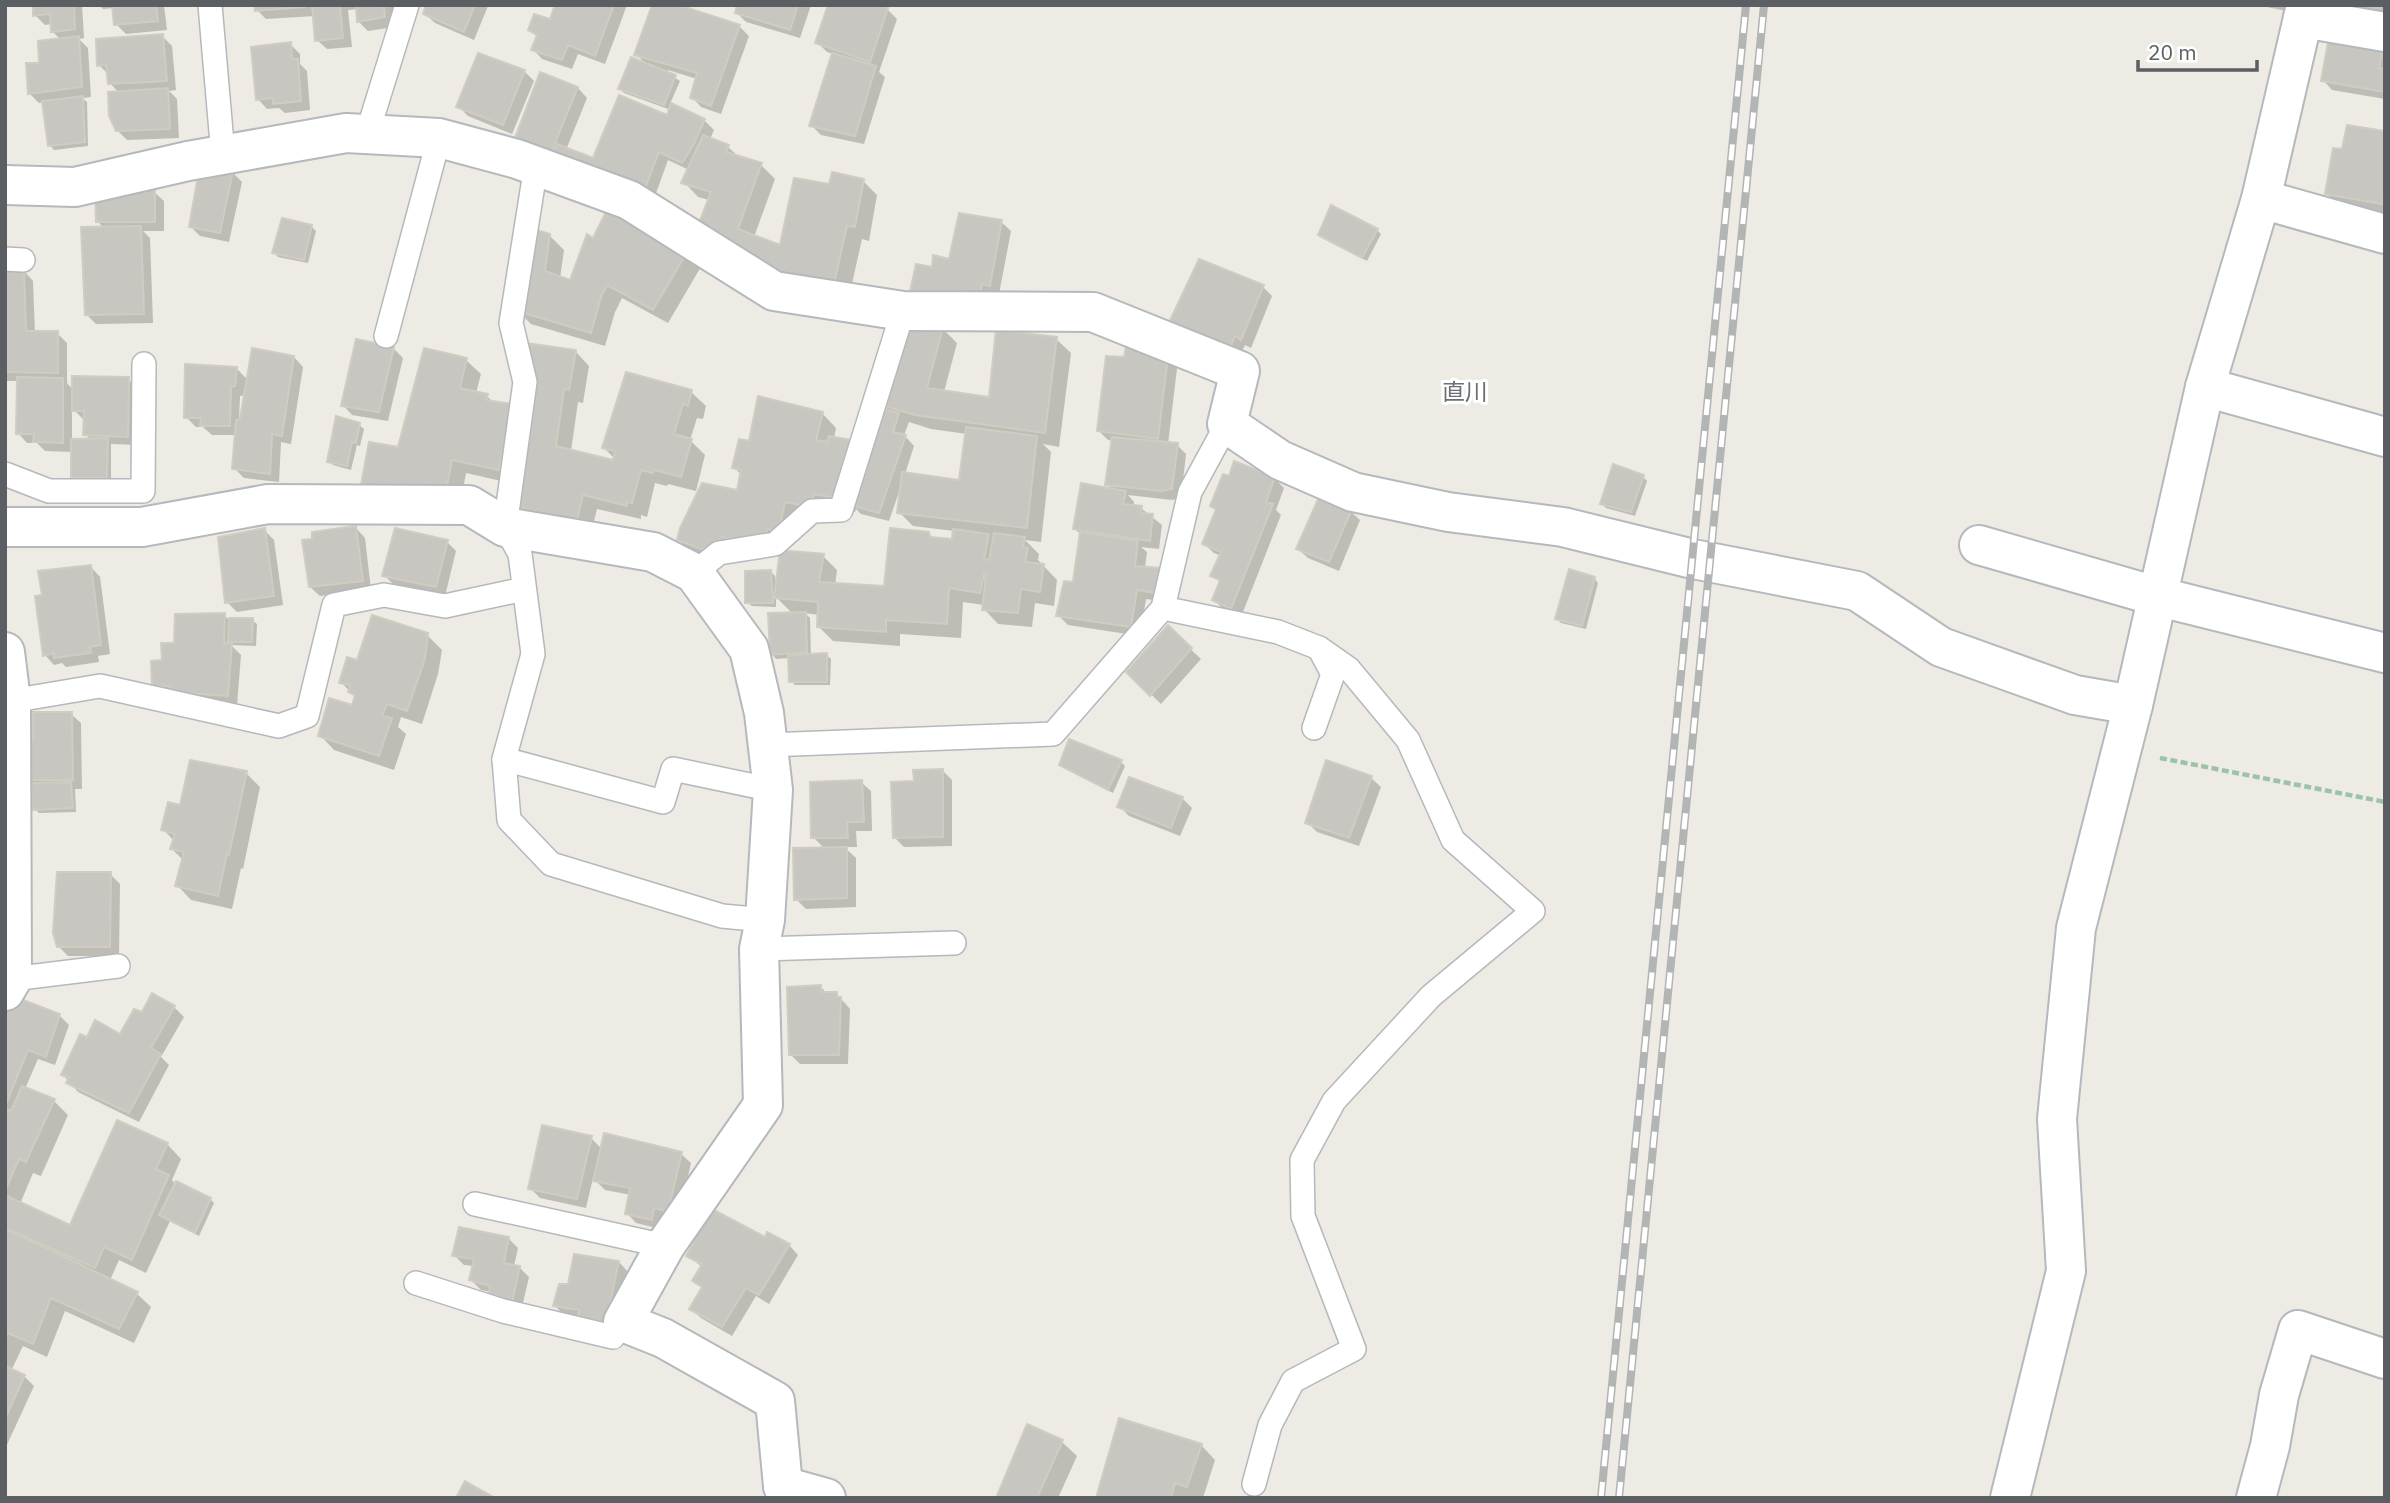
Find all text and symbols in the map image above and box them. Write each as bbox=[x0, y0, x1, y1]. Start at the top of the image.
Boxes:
scale bar bbox=[2138, 28, 2257, 72]
text: 20 m bbox=[2148, 38, 2197, 66]
district label: 直川 bbox=[1442, 376, 1488, 406]

